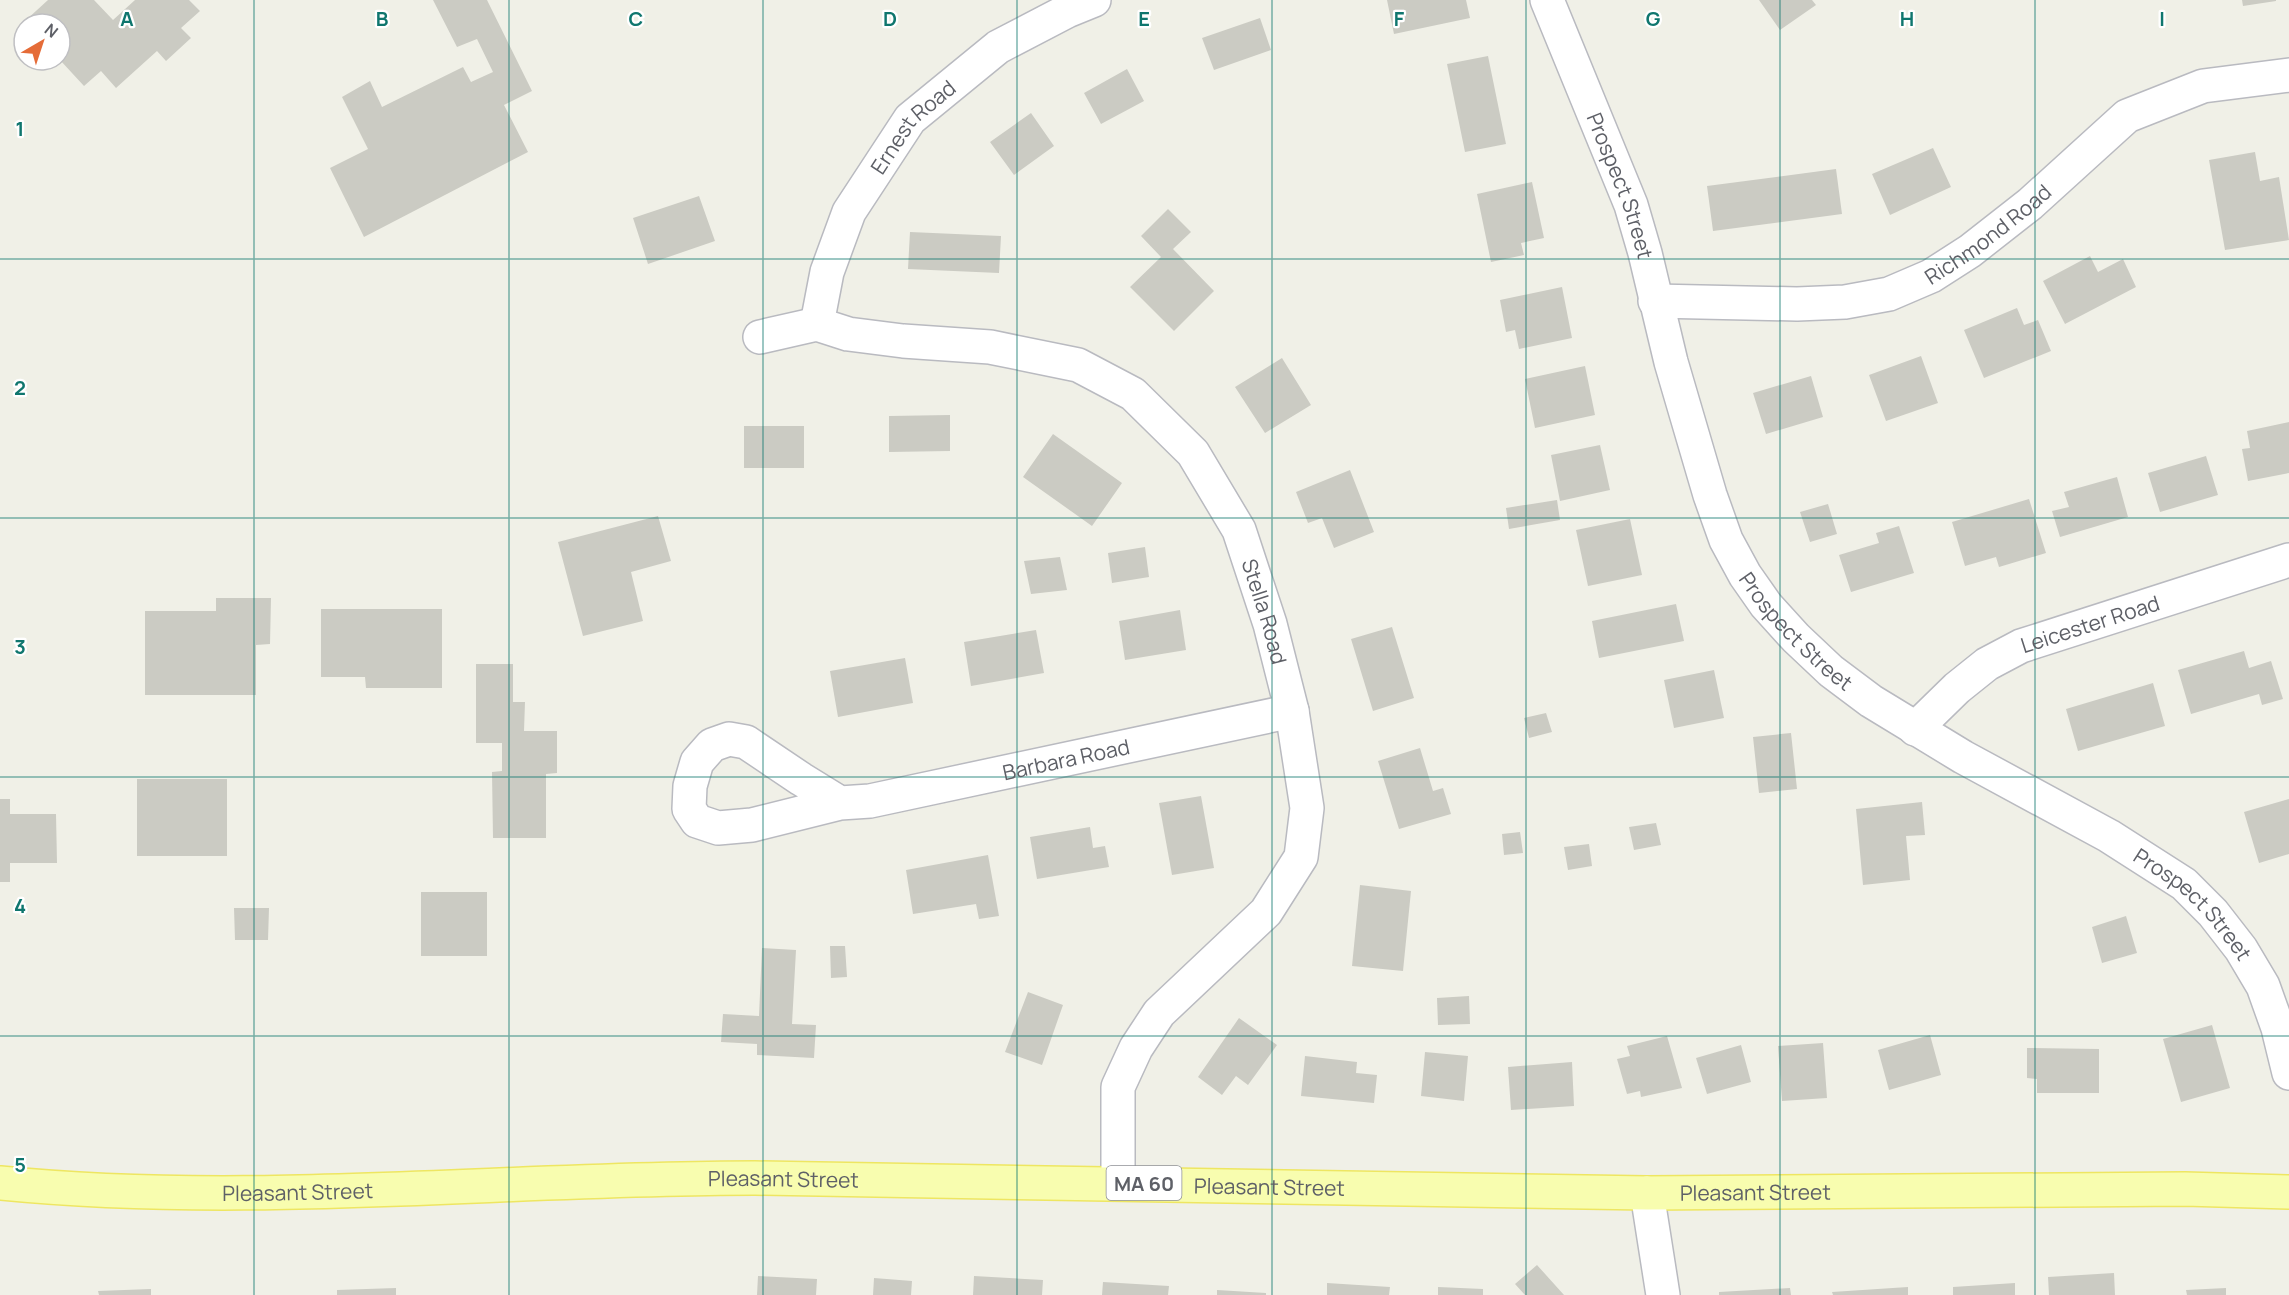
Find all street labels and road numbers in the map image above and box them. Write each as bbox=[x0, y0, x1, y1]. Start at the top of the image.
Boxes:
street label: Ernest Road bbox=[864, 73, 961, 179]
street label: Prospect Street bbox=[1581, 108, 1660, 262]
street label: Richmond Road bbox=[1919, 178, 2057, 291]
street label: Stella Road bbox=[1235, 555, 1294, 667]
street label: Prospect Street bbox=[1733, 566, 1859, 697]
street label: Leicester Road bbox=[2017, 588, 2163, 659]
street label: Barbara Road bbox=[1000, 732, 1132, 786]
street label: Prospect Street bbox=[2129, 842, 2258, 965]
street label: Pleasant Street bbox=[708, 1164, 859, 1194]
road number: MA 60 bbox=[1106, 1166, 1182, 1200]
street label: Pleasant Street bbox=[1194, 1171, 1345, 1202]
street label: Pleasant Street bbox=[222, 1176, 374, 1207]
street label: Pleasant Street bbox=[1680, 1178, 1831, 1207]

